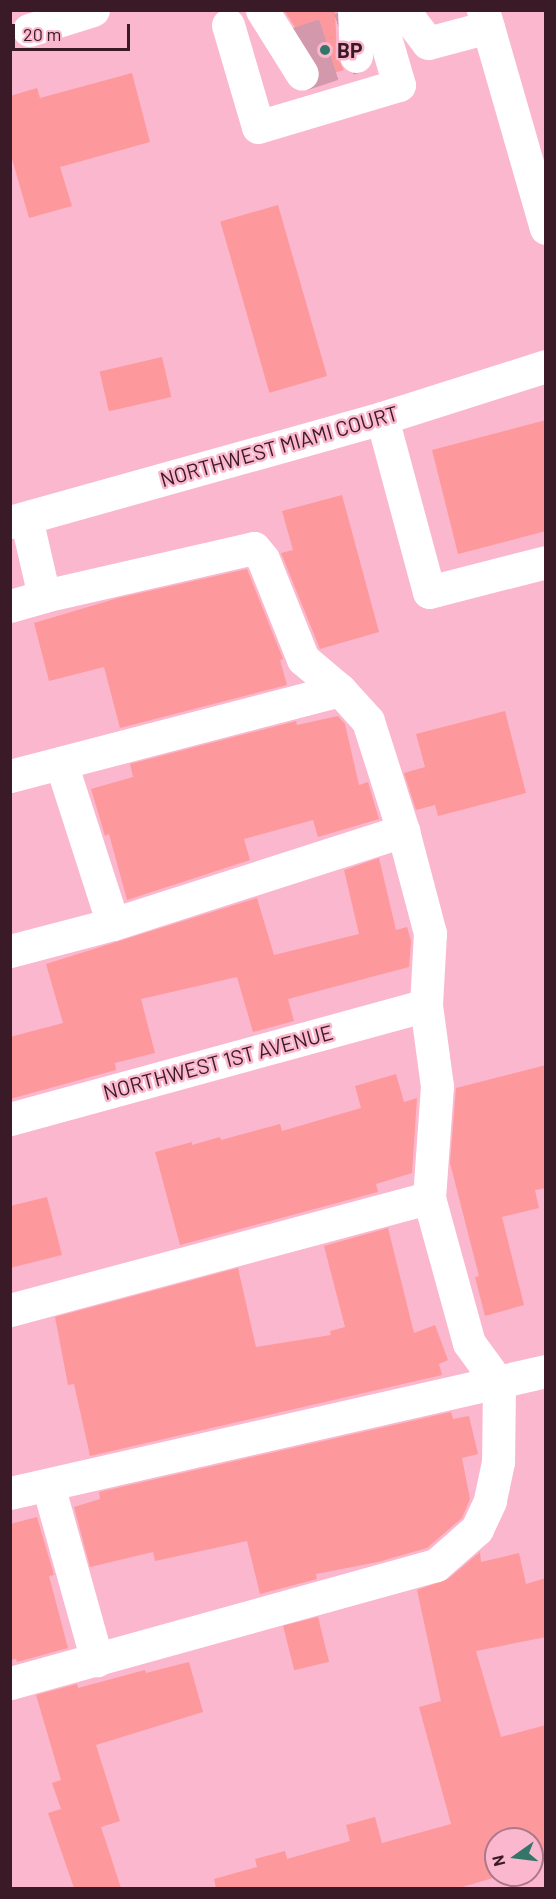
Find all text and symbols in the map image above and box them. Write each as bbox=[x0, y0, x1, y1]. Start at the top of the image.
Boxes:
scale bar bbox=[15, 12, 134, 50]
text: 20 m bbox=[23, 23, 61, 45]
place label: BP bbox=[337, 37, 363, 63]
marker: BP bbox=[318, 43, 332, 57]
street label: NORTHWEST MIAMI COURT bbox=[157, 400, 401, 492]
street label: NORTHWEST 1ST AVENUE bbox=[100, 1019, 336, 1105]
north arrow bbox=[484, 1827, 544, 1887]
text: N bbox=[487, 1854, 508, 1868]

